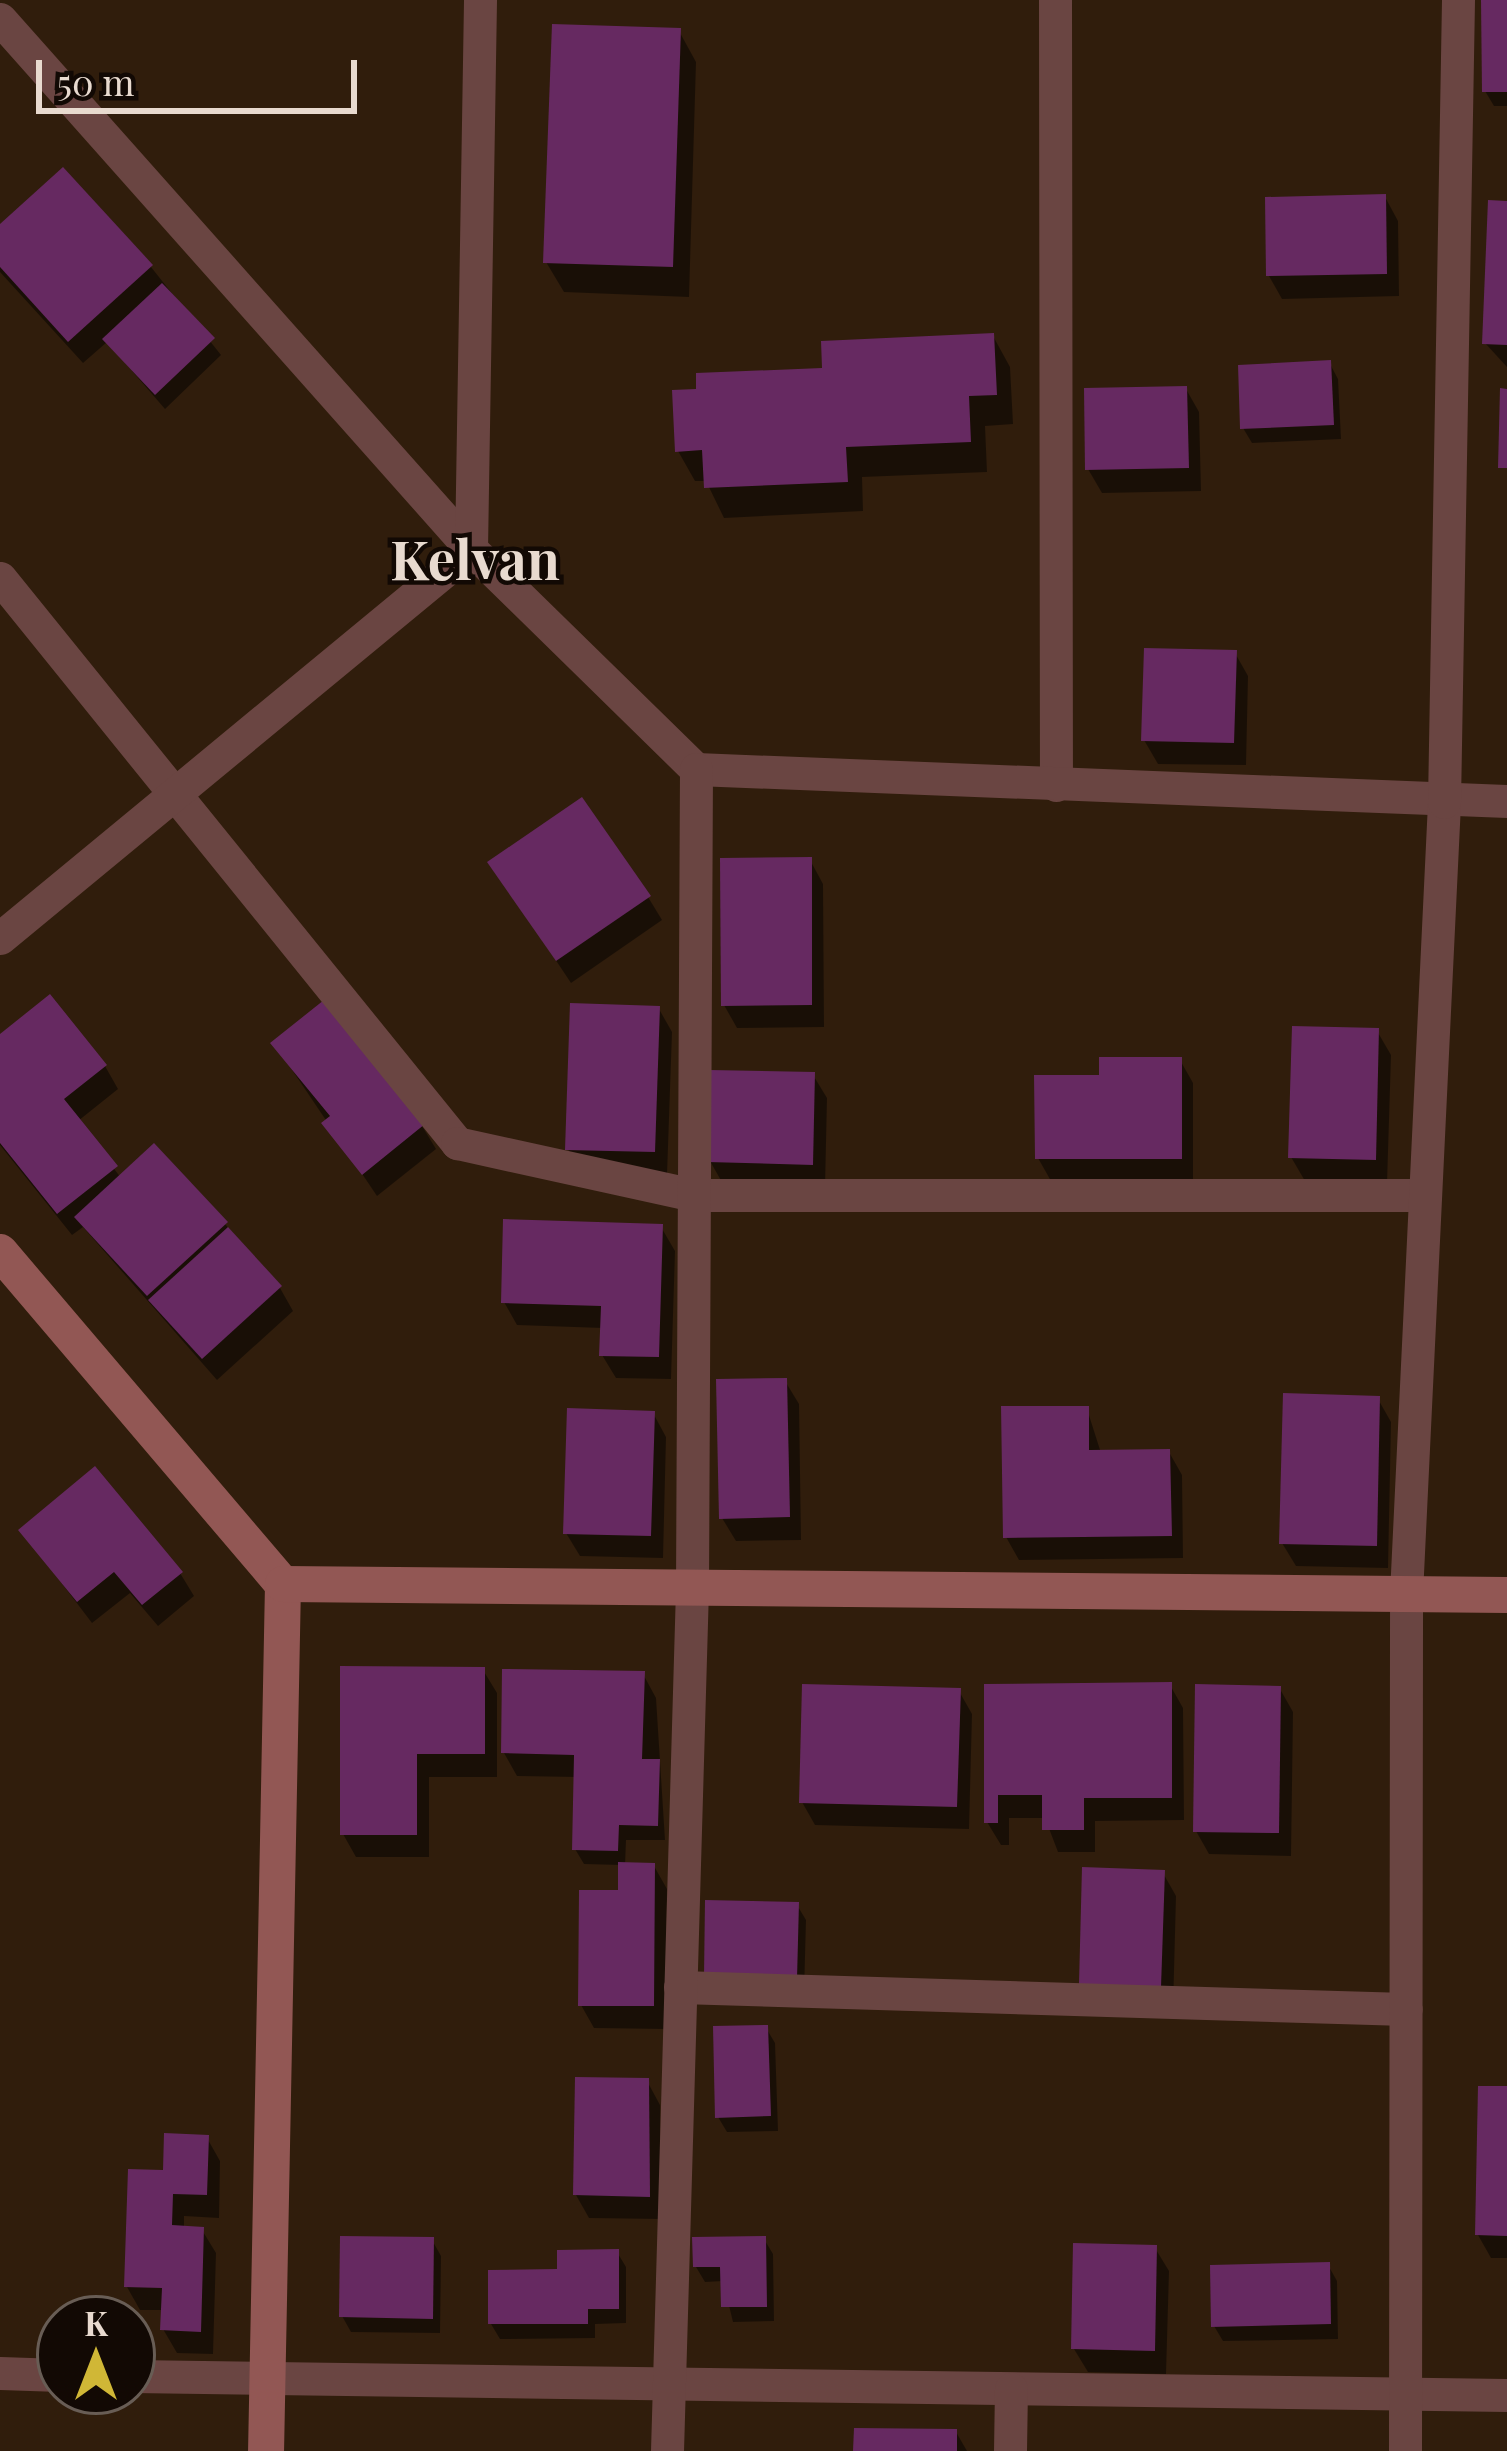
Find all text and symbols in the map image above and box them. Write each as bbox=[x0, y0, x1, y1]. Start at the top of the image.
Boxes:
scale bar bbox=[42, 36, 363, 110]
text: 50 m bbox=[57, 57, 134, 105]
district label: Kelvan bbox=[390, 526, 560, 590]
north arrow bbox=[36, 2295, 156, 2415]
text: K bbox=[84, 2300, 108, 2344]

